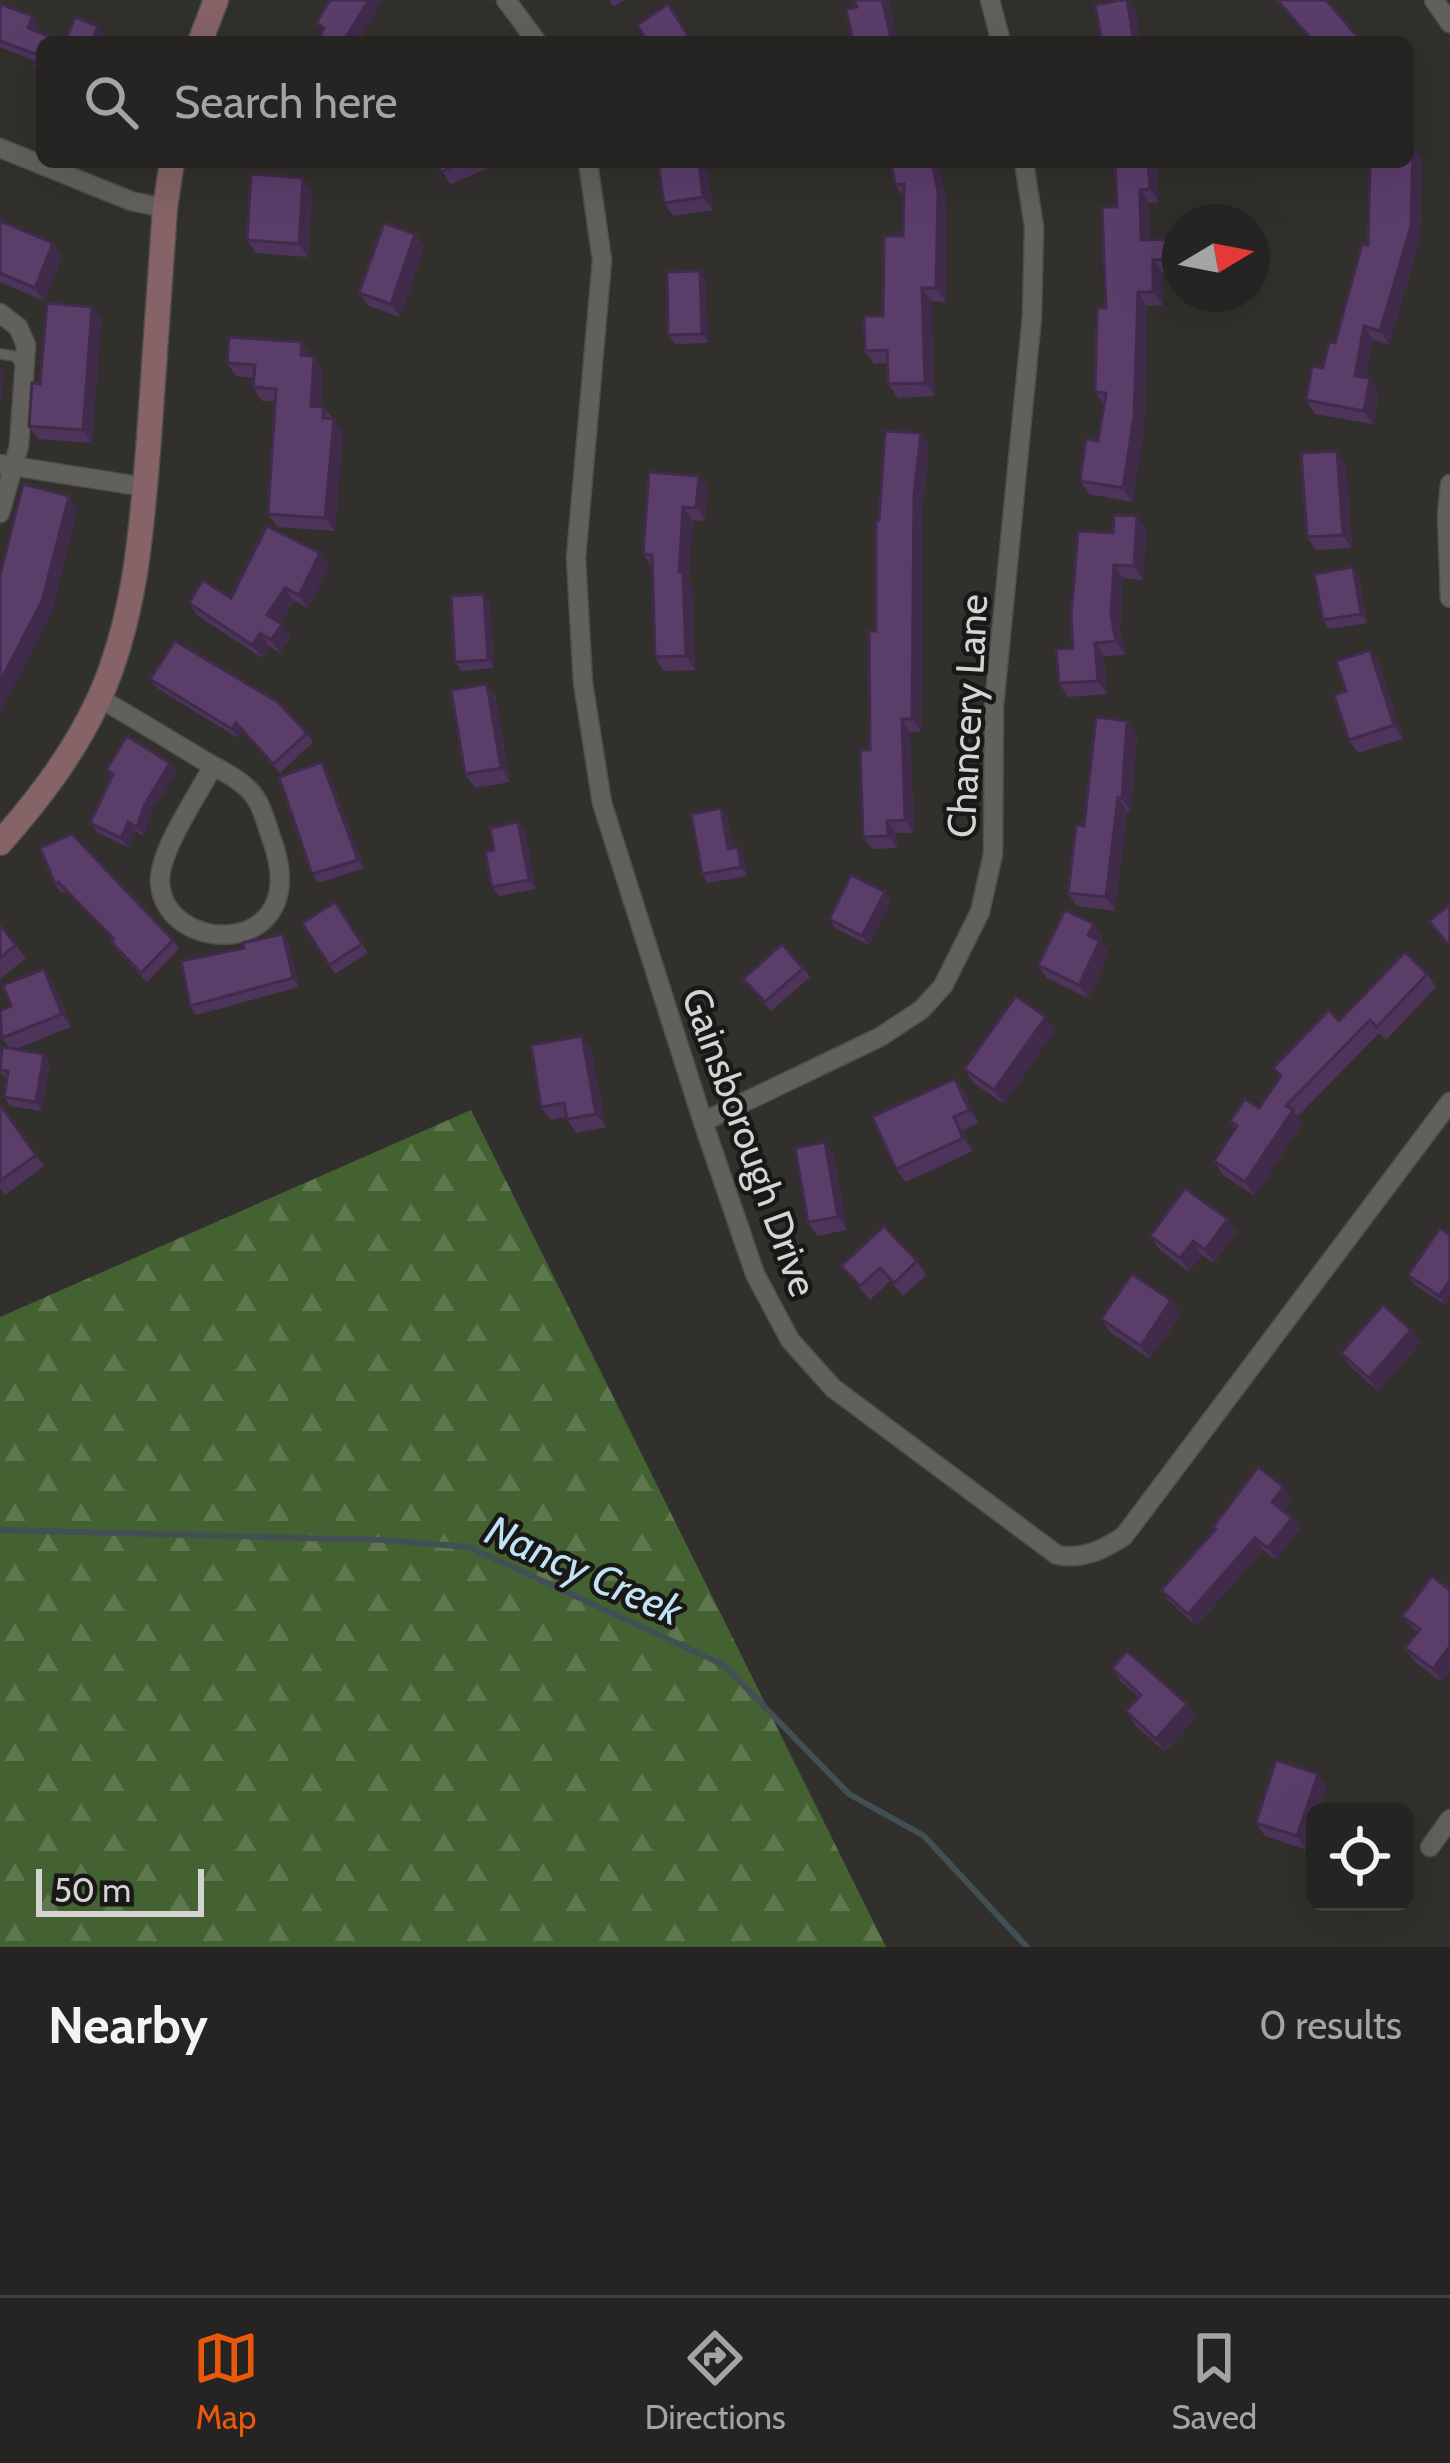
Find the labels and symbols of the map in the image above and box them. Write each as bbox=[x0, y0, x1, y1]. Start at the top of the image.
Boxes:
north arrow bbox=[1162, 204, 1270, 312]
street label: Chancery Lane bbox=[937, 593, 997, 839]
street label: Gainsborough Drive bbox=[672, 981, 828, 1303]
water label: Nancy Creek bbox=[478, 1504, 691, 1637]
scale bar bbox=[36, 1863, 204, 1916]

